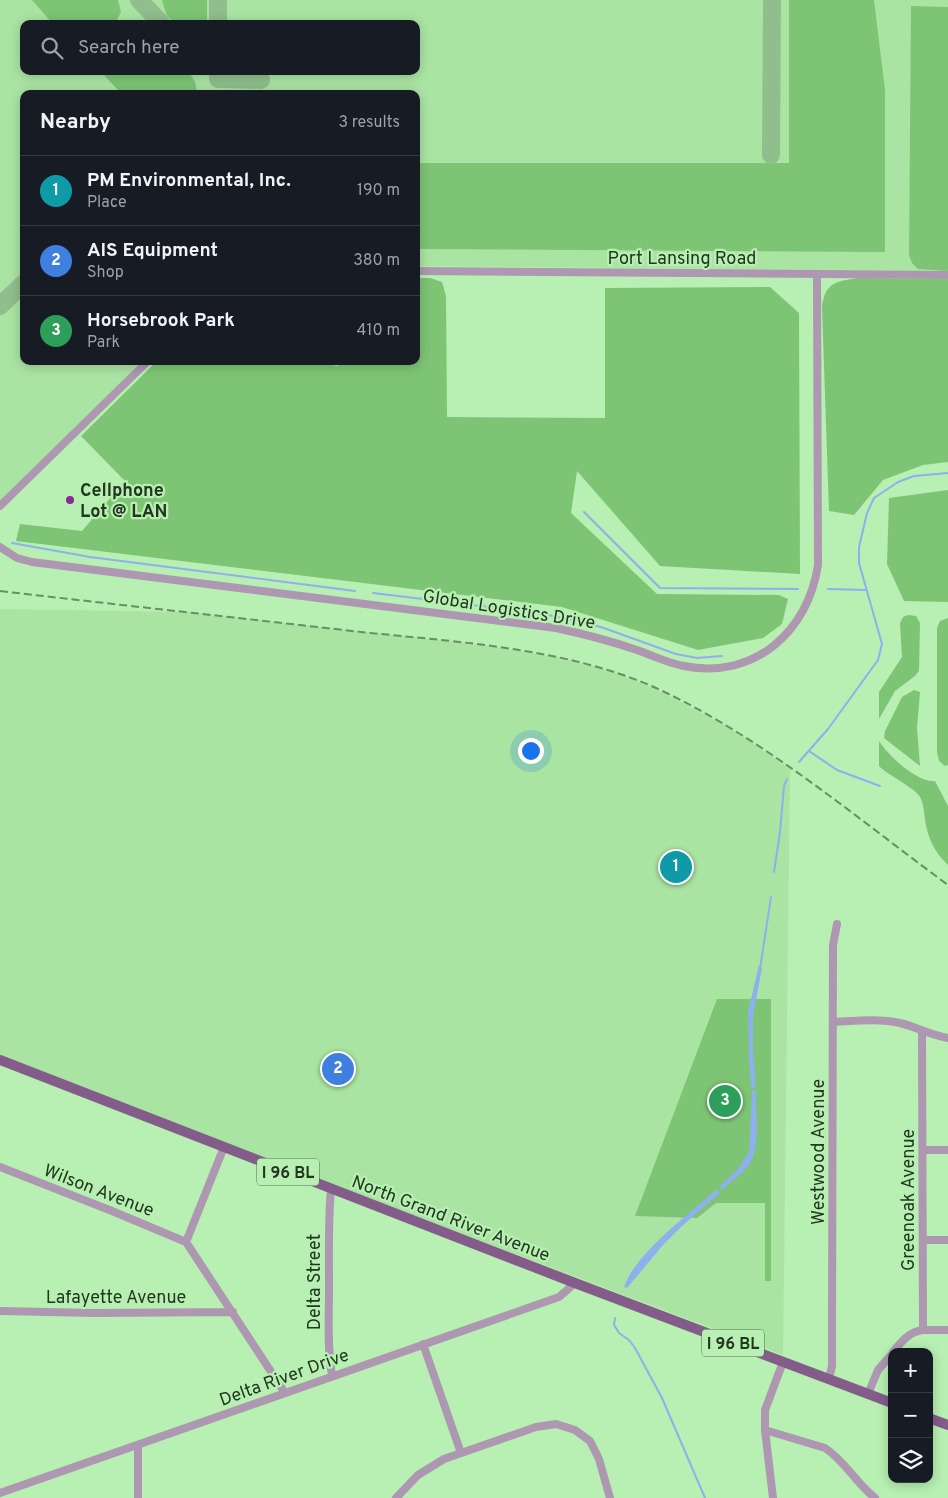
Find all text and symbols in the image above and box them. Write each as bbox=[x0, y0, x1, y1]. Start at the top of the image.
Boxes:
search box bbox=[20, 20, 420, 75]
icon: search bbox=[38, 34, 66, 62]
text: Search here bbox=[78, 36, 180, 60]
text: Nearby bbox=[40, 109, 111, 136]
text: 3 results bbox=[338, 113, 400, 133]
text: PM Environmental, Inc. bbox=[87, 169, 291, 193]
text: 1 bbox=[53, 181, 59, 201]
text: 190 m bbox=[357, 181, 400, 201]
text: Place bbox=[87, 193, 127, 213]
text: AIS Equipment bbox=[87, 239, 218, 263]
street label: Port Lansing Road bbox=[607, 248, 757, 271]
text: 2 bbox=[51, 251, 61, 271]
text: 380 m bbox=[353, 251, 400, 271]
text: Shop bbox=[87, 263, 124, 283]
text: Horsebrook Park bbox=[87, 309, 235, 333]
text: 3 bbox=[51, 321, 61, 341]
text: 410 m bbox=[357, 321, 400, 341]
text: Park bbox=[87, 333, 120, 353]
place label: Cellphone Lot @ LAN bbox=[80, 480, 167, 524]
marker: Cellphone Lot @ LAN bbox=[64, 494, 76, 506]
street label: Global Logistics Drive bbox=[421, 585, 597, 635]
your location bbox=[518, 738, 544, 764]
pin: 1 bbox=[660, 848, 692, 886]
pin: 2 bbox=[322, 1050, 354, 1088]
street label: Westwood Avenue bbox=[808, 1079, 831, 1225]
pin: 3 bbox=[709, 1082, 741, 1120]
street label: Greenoak Avenue bbox=[898, 1129, 921, 1271]
road number: I 96 BL bbox=[257, 1158, 319, 1186]
street label: Wilson Avenue bbox=[40, 1160, 157, 1223]
street label: North Grand River Avenue bbox=[348, 1171, 553, 1268]
street label: Delta Street bbox=[304, 1234, 327, 1330]
street label: Lafayette Avenue bbox=[46, 1287, 186, 1310]
road number: I 96 BL bbox=[702, 1330, 764, 1356]
street label: Delta River Drive bbox=[217, 1344, 352, 1413]
map controls bbox=[888, 1348, 933, 1483]
button: + bbox=[888, 1348, 933, 1393]
button: − bbox=[888, 1393, 933, 1438]
button: layers bbox=[888, 1438, 933, 1483]

